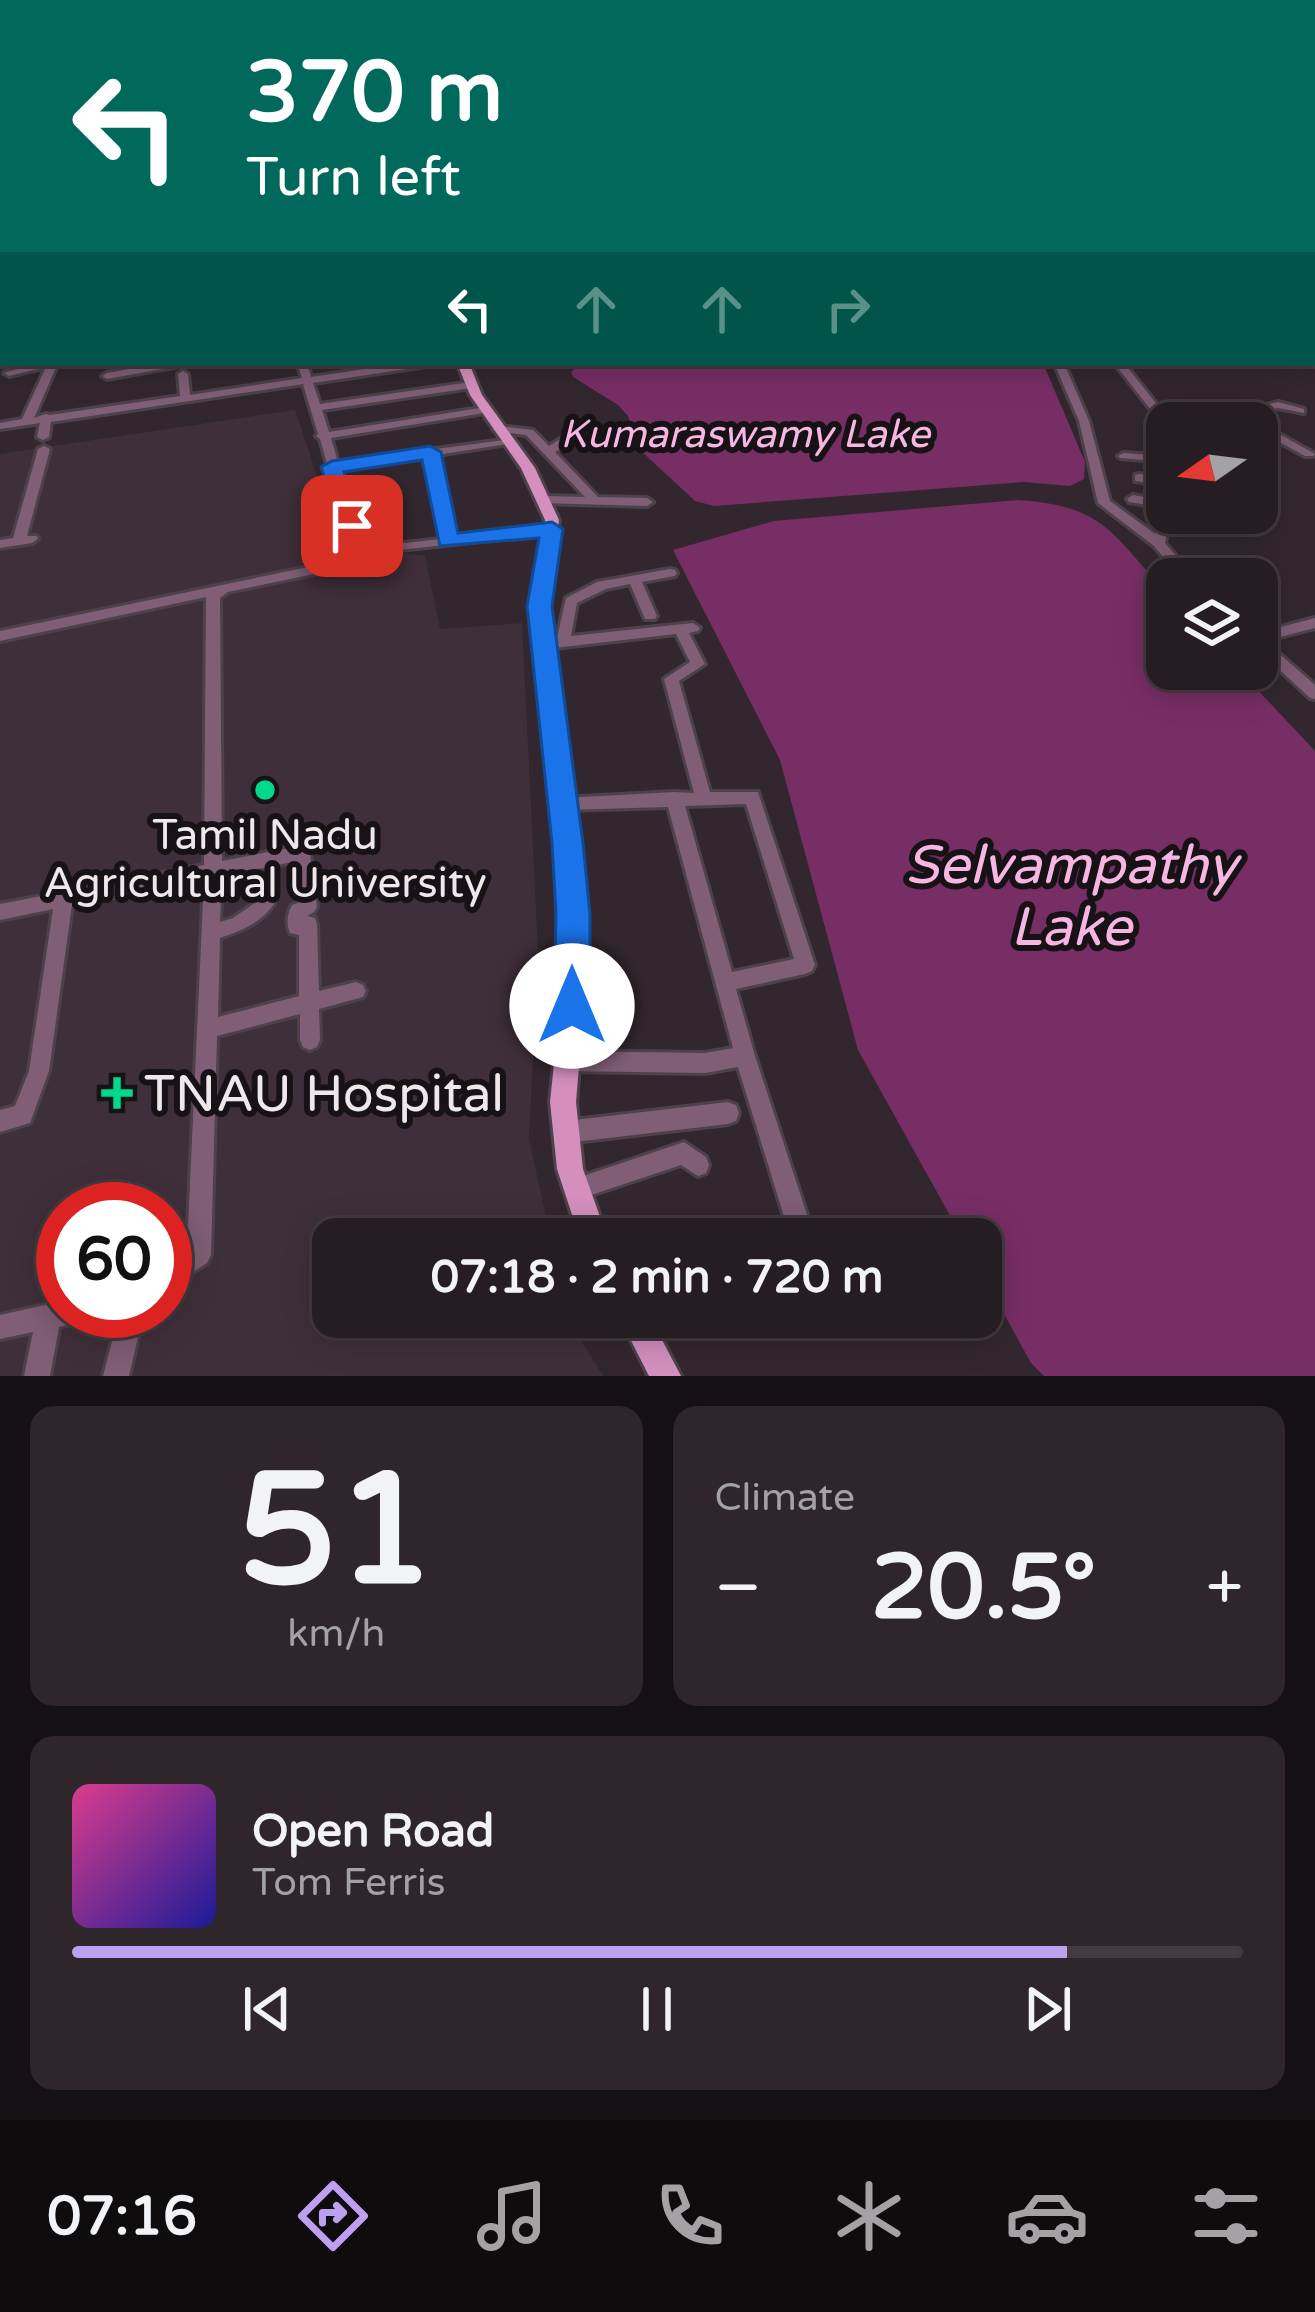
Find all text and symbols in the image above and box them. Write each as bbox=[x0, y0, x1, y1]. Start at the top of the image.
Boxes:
text: 370 m bbox=[246, 43, 503, 144]
icon: left bbox=[48, 48, 204, 204]
text: Turn left bbox=[246, 145, 461, 210]
icon: left bbox=[437, 276, 503, 342]
icon: ahead bbox=[563, 276, 629, 342]
icon: ahead bbox=[689, 276, 755, 342]
icon: right bbox=[815, 276, 881, 342]
north arrow bbox=[1146, 402, 1278, 534]
map controls bbox=[1146, 402, 1278, 690]
water label: Kumaraswamy Lake bbox=[560, 411, 932, 458]
pin bbox=[301, 475, 403, 577]
icon: arrive bbox=[319, 493, 385, 559]
button: layers bbox=[1146, 558, 1278, 690]
marker: Tamil Nadu Agricultural University bbox=[252, 777, 278, 803]
place label: Tamil Nadu Agricultural University bbox=[44, 810, 486, 909]
water label: Selvampathy Lake bbox=[905, 833, 1243, 960]
position arrow bbox=[509, 943, 635, 1069]
place label: TNAU Hospital bbox=[144, 1064, 504, 1126]
marker: TNAU Hospital bbox=[101, 1077, 133, 1109]
speed limit sign: 60 bbox=[36, 1182, 192, 1338]
text: 07:18 · 2 min · 720 m bbox=[431, 1251, 883, 1305]
text: 51 bbox=[238, 1438, 434, 1626]
text: Climate bbox=[715, 1474, 855, 1521]
text: 20.5° bbox=[871, 1534, 1096, 1643]
text: − bbox=[715, 1548, 762, 1628]
text: + bbox=[1206, 1548, 1243, 1628]
text: km/h bbox=[287, 1610, 385, 1657]
text: Open Road bbox=[252, 1805, 494, 1859]
text: Tom Ferris bbox=[252, 1859, 445, 1906]
icon: previous bbox=[234, 1976, 300, 2042]
icon: pause bbox=[624, 1976, 690, 2042]
icon: next bbox=[1015, 1976, 1081, 2042]
icon: directions bbox=[291, 2174, 375, 2258]
icon: music bbox=[470, 2174, 554, 2258]
icon: phone bbox=[648, 2174, 732, 2258]
icon: climate bbox=[827, 2174, 911, 2258]
icon: car bbox=[1005, 2174, 1089, 2258]
icon: filters bbox=[1184, 2174, 1268, 2258]
text: 07:16 bbox=[47, 2184, 197, 2249]

